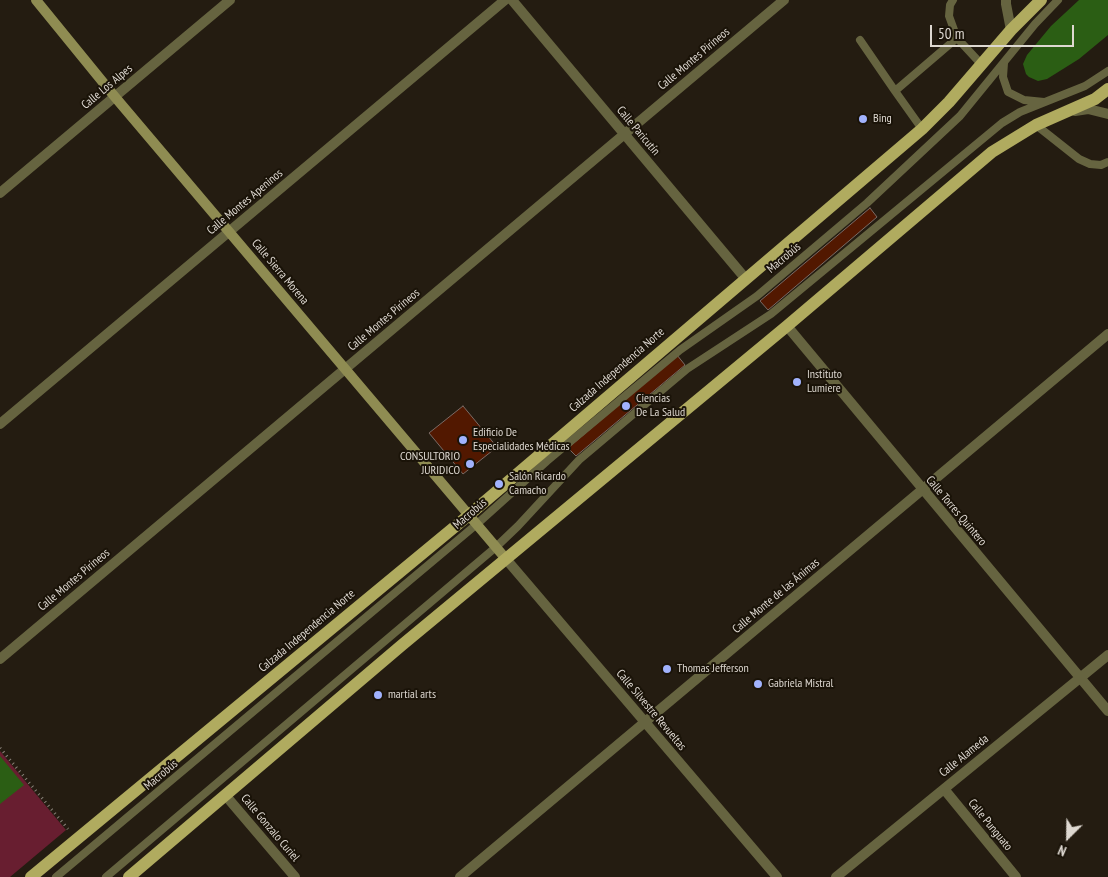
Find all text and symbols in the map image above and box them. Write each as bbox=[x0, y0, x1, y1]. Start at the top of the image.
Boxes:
scale bar bbox=[933, 15, 1077, 47]
text: 50 m bbox=[938, 24, 964, 43]
street label: Calle Montes Pirineos bbox=[655, 25, 733, 93]
street label: Calle Los Alpes bbox=[79, 62, 135, 112]
street label: Calle Paricutín bbox=[613, 104, 663, 158]
place label: Bing bbox=[873, 112, 892, 126]
marker: Bing bbox=[857, 113, 869, 125]
street label: Calle Montes Apeninos bbox=[204, 166, 286, 238]
street label: Calle Sierra Morena bbox=[248, 236, 312, 308]
street label: Macrobús bbox=[764, 240, 804, 276]
street label: Calle Montes Pirineos bbox=[345, 286, 423, 354]
street label: Calzada Independencia Norte bbox=[567, 325, 667, 415]
place label: Instituto Lumiere bbox=[807, 368, 842, 396]
marker: Instituto Lumiere bbox=[791, 376, 803, 388]
place label: Ciencias De La Salud bbox=[636, 392, 685, 420]
marker: Ciencias De La Salud bbox=[620, 400, 632, 412]
place label: Edificio De Especialidades Médicas bbox=[473, 426, 570, 454]
marker: Edificio De Especialidades Médicas bbox=[457, 434, 469, 446]
place label: CONSULTORIO JURIDICO bbox=[400, 450, 460, 478]
marker: CONSULTORIO JURIDICO bbox=[464, 458, 476, 470]
place label: Salón Ricardo Camacho bbox=[509, 470, 566, 498]
street label: Calle Torres Quintero bbox=[923, 473, 989, 549]
marker: Salón Ricardo Camacho bbox=[493, 478, 505, 490]
street label: Macrobús bbox=[450, 496, 490, 532]
street label: Calle Montes Pirineos bbox=[35, 546, 113, 614]
street label: Calle Monte de las Ánimas bbox=[730, 555, 822, 637]
street label: Calzada Independencia Norte bbox=[256, 587, 358, 675]
place label: Thomas Jefferson bbox=[677, 662, 749, 676]
marker: Thomas Jefferson bbox=[661, 663, 673, 675]
street label: Calle Silvestre Revueltas bbox=[613, 667, 689, 753]
place label: Gabriela Mistral bbox=[768, 677, 833, 691]
marker: Gabriela Mistral bbox=[752, 678, 764, 690]
place label: martial arts bbox=[388, 688, 436, 702]
marker: martial arts bbox=[372, 689, 384, 701]
street label: Calle Alameda bbox=[936, 732, 992, 780]
street label: Macrobús bbox=[141, 757, 181, 793]
street label: Calle Gonzalo Curiel bbox=[238, 791, 302, 865]
street label: Calle Punguato bbox=[965, 796, 1015, 854]
north arrow bbox=[1043, 812, 1093, 862]
text: N bbox=[1055, 841, 1069, 861]

